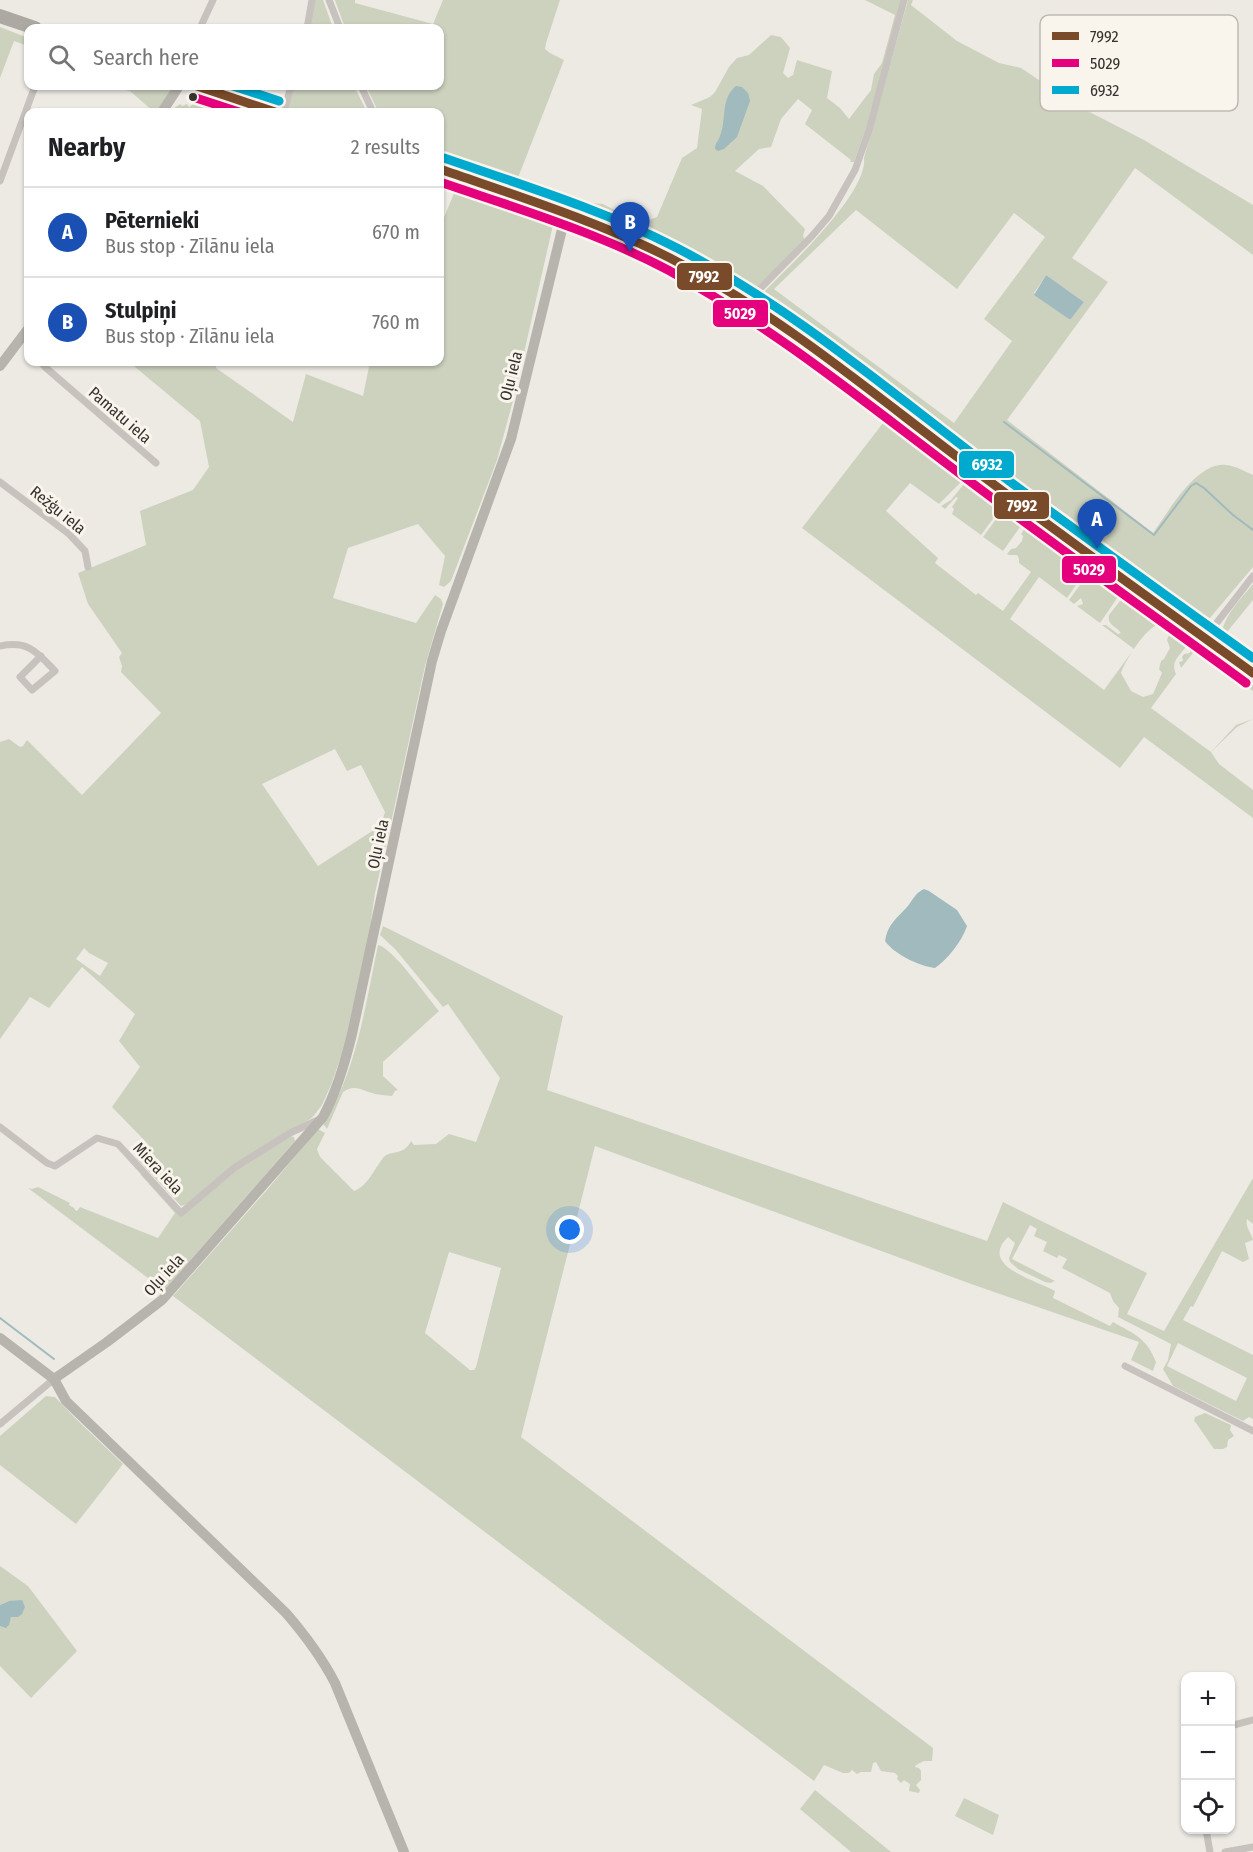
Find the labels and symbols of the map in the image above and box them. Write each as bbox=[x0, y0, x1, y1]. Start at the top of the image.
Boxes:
legend bbox=[1040, 15, 1238, 111]
text: 7992 bbox=[1090, 27, 1119, 46]
text: 5029 bbox=[1090, 54, 1120, 73]
text: 6932 bbox=[1090, 81, 1119, 100]
unlabelled marker bbox=[187, 91, 199, 103]
pin: B bbox=[610, 202, 650, 252]
line badge: 7992 bbox=[676, 262, 733, 291]
text: 7992 bbox=[689, 267, 720, 286]
line badge: 5029 bbox=[712, 299, 769, 328]
text: 5029 bbox=[724, 304, 756, 323]
street label: Oļu iela bbox=[496, 349, 527, 403]
street label: Pamatu iela bbox=[85, 383, 155, 447]
line badge: 6932 bbox=[958, 450, 1015, 479]
text: 6932 bbox=[972, 455, 1003, 474]
street label: Režģu iela bbox=[26, 482, 90, 538]
line badge: 7992 bbox=[993, 491, 1050, 520]
text: 7992 bbox=[1007, 496, 1038, 515]
pin: A bbox=[1078, 500, 1116, 549]
line badge: 5029 bbox=[1061, 555, 1117, 584]
text: 5029 bbox=[1073, 560, 1105, 579]
street label: Oļu iela bbox=[363, 817, 394, 871]
street label: Miera iela bbox=[129, 1138, 187, 1198]
your location bbox=[555, 1215, 584, 1244]
street label: Oļu iela bbox=[140, 1250, 189, 1301]

